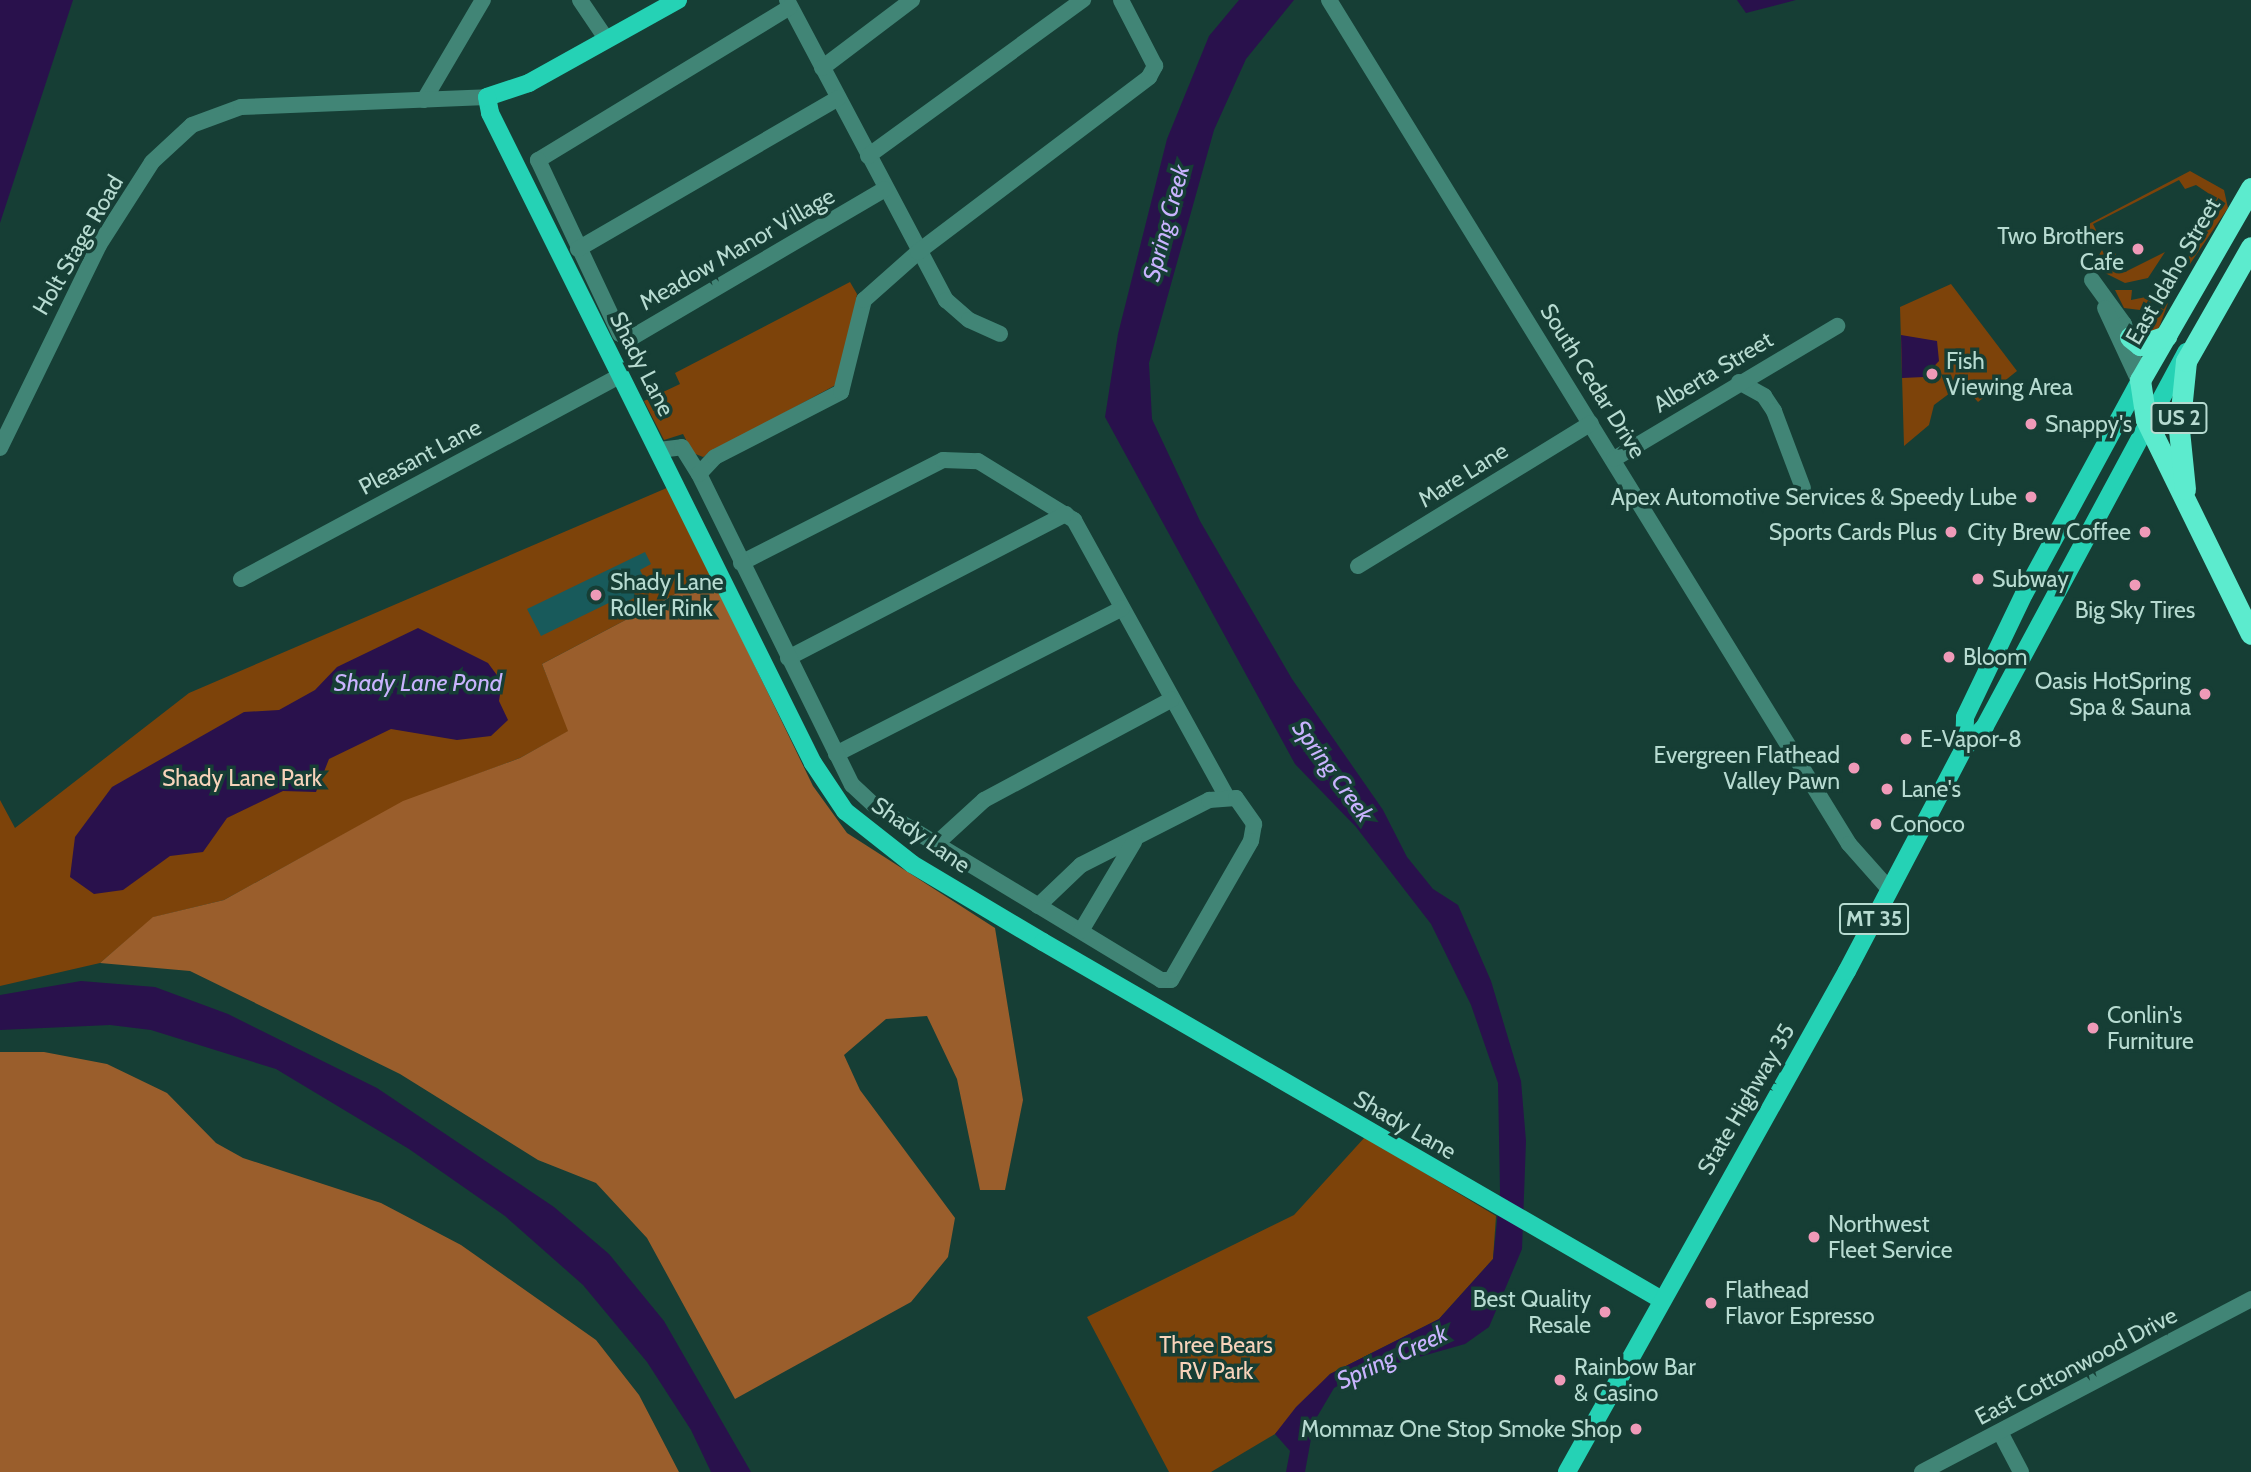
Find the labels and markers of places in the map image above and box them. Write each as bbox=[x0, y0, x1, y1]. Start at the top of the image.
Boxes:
place label: Two Brothers Cafe bbox=[1997, 222, 2124, 276]
marker: Two Brothers Cafe bbox=[2130, 241, 2146, 257]
place label: Fish Viewing Area bbox=[1946, 347, 2073, 401]
marker: Fish Viewing Area bbox=[1924, 366, 1940, 382]
place label: Snappy's bbox=[2045, 410, 2132, 438]
marker: Snappy's bbox=[2023, 416, 2039, 432]
place label: Apex Automotive Services & Speedy Lube bbox=[1611, 483, 2017, 511]
marker: Apex Automotive Services & Speedy Lube bbox=[2023, 489, 2039, 505]
place label: Sports Cards Plus bbox=[1769, 518, 1937, 546]
place label: City Brew Coffee bbox=[1968, 518, 2131, 546]
marker: Sports Cards Plus bbox=[1943, 524, 1959, 540]
marker: City Brew Coffee bbox=[2137, 524, 2153, 540]
place label: Subway bbox=[1992, 565, 2069, 593]
place label: Shady Lane Roller Rink bbox=[610, 568, 724, 622]
marker: Subway bbox=[1970, 571, 1986, 587]
marker: Big Sky Tires bbox=[2127, 577, 2143, 593]
marker: Shady Lane Roller Rink bbox=[588, 587, 604, 603]
place label: Big Sky Tires bbox=[2075, 596, 2195, 624]
place label: Bloom bbox=[1963, 643, 2027, 671]
marker: Bloom bbox=[1941, 649, 1957, 665]
place label: Oasis HotSpring Spa & Sauna bbox=[2035, 667, 2191, 721]
marker: Oasis HotSpring Spa & Sauna bbox=[2197, 686, 2213, 702]
place label: E-Vapor-8 bbox=[1920, 725, 2022, 753]
marker: E-Vapor-8 bbox=[1898, 731, 1914, 747]
place label: Evergreen Flathead Valley Pawn bbox=[1654, 741, 1840, 795]
marker: Evergreen Flathead Valley Pawn bbox=[1846, 760, 1862, 776]
place label: Lane's bbox=[1901, 775, 1961, 803]
marker: Lane's bbox=[1879, 781, 1895, 797]
place label: Conoco bbox=[1890, 810, 1965, 838]
marker: Conoco bbox=[1868, 816, 1884, 832]
place label: Conlin's Furniture bbox=[2107, 1001, 2194, 1055]
marker: Conlin's Furniture bbox=[2085, 1020, 2101, 1036]
place label: Northwest Fleet Service bbox=[1828, 1210, 1953, 1264]
marker: Northwest Fleet Service bbox=[1806, 1229, 1822, 1245]
place label: Flathead Flavor Espresso bbox=[1725, 1276, 1875, 1330]
place label: Best Quality Resale bbox=[1473, 1285, 1591, 1339]
marker: Flathead Flavor Espresso bbox=[1703, 1295, 1719, 1311]
marker: Best Quality Resale bbox=[1597, 1304, 1613, 1320]
place label: Rainbow Bar & Casino bbox=[1574, 1353, 1696, 1407]
marker: Rainbow Bar & Casino bbox=[1552, 1372, 1568, 1388]
place label: Mommaz One Stop Smoke Shop bbox=[1301, 1415, 1622, 1443]
marker: Mommaz One Stop Smoke Shop bbox=[1628, 1421, 1644, 1437]

